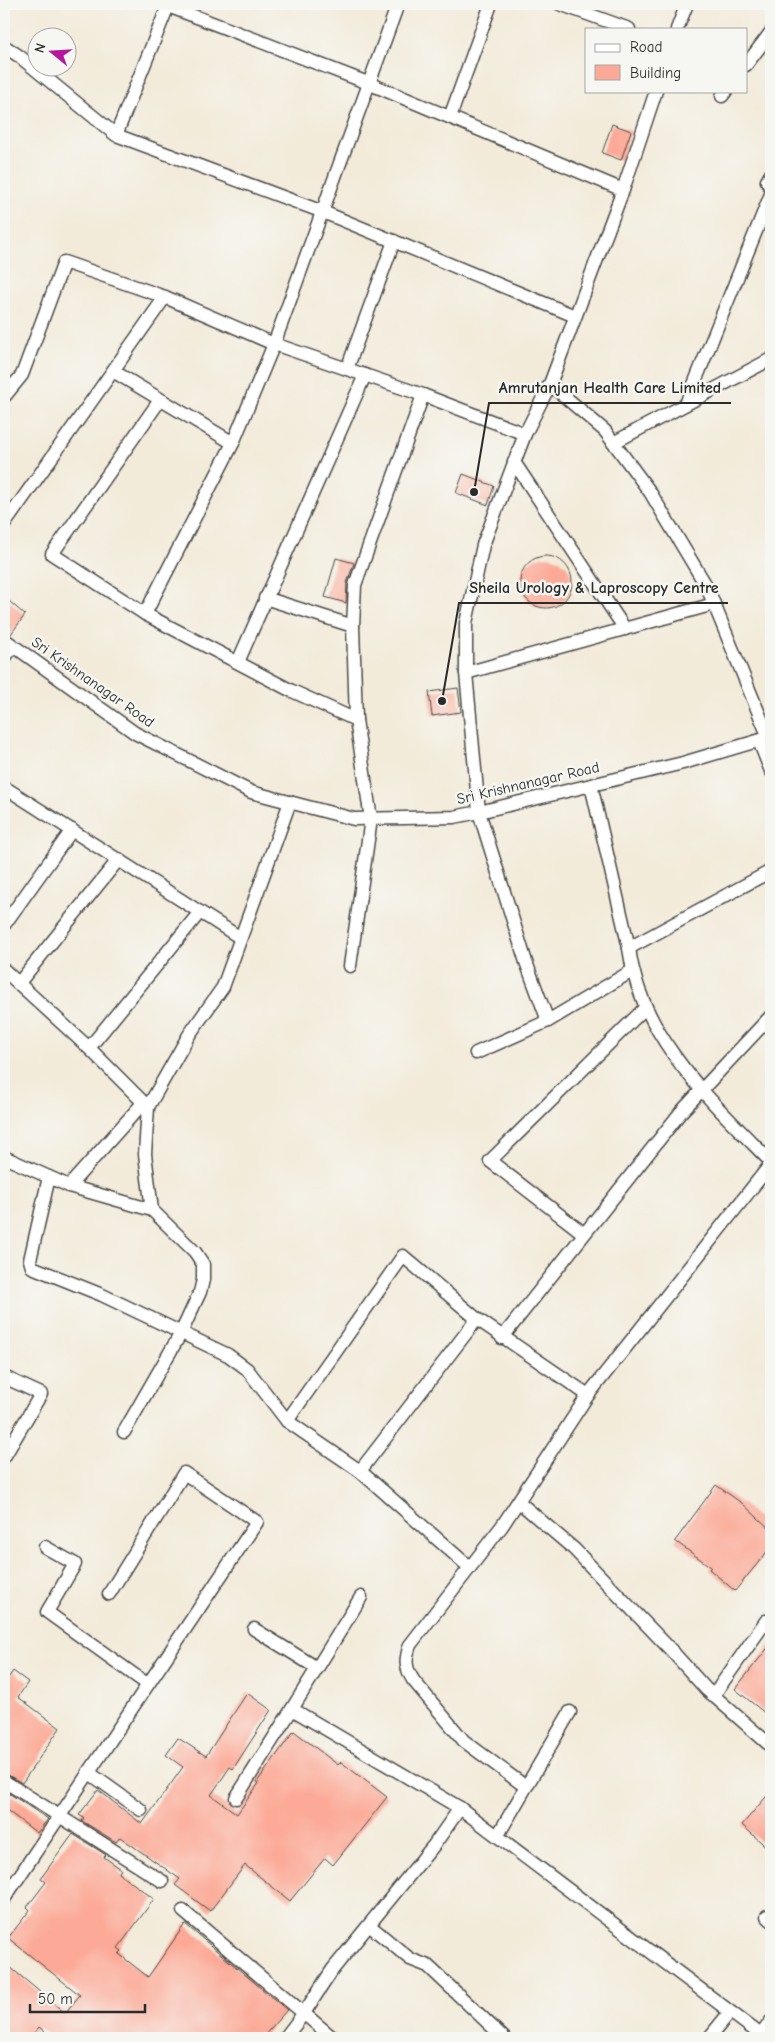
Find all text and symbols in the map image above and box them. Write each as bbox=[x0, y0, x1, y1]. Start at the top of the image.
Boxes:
north arrow bbox=[28, 28, 78, 78]
legend bbox=[585, 28, 748, 92]
text: Road bbox=[630, 38, 662, 56]
text: N bbox=[31, 41, 50, 55]
text: Building bbox=[630, 64, 681, 82]
callout: Amrutanjan Health Care Limited bbox=[489, 372, 731, 403]
text: Amrutanjan Health Care Limited bbox=[499, 379, 721, 397]
callout: Sheila Urology & Laproscopy Centre bbox=[459, 572, 728, 603]
text: Sheila Urology & Laproscopy Centre bbox=[469, 579, 719, 597]
street label: Sri Krishnanagar Road bbox=[28, 633, 158, 731]
street label: Sri Krishnanagar Road bbox=[455, 758, 601, 808]
scale bar bbox=[30, 1982, 145, 2014]
text: 50 m bbox=[38, 1990, 73, 2008]

